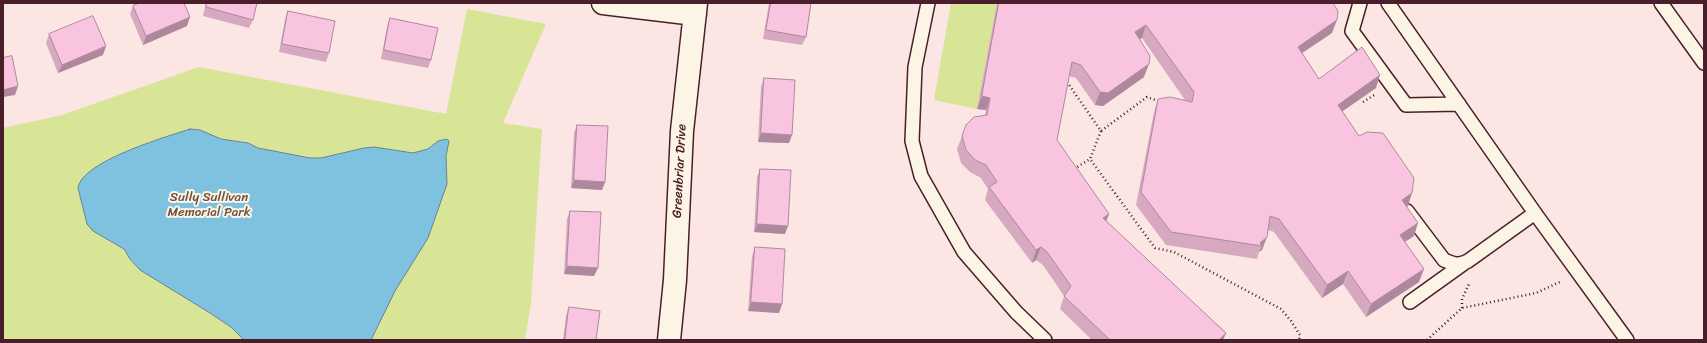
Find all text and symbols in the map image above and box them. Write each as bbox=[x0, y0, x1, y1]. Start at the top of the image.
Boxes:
street label: Greenbriar Drive bbox=[670, 123, 690, 219]
park label: Sully Sullivan Memorial Park bbox=[167, 190, 251, 221]

